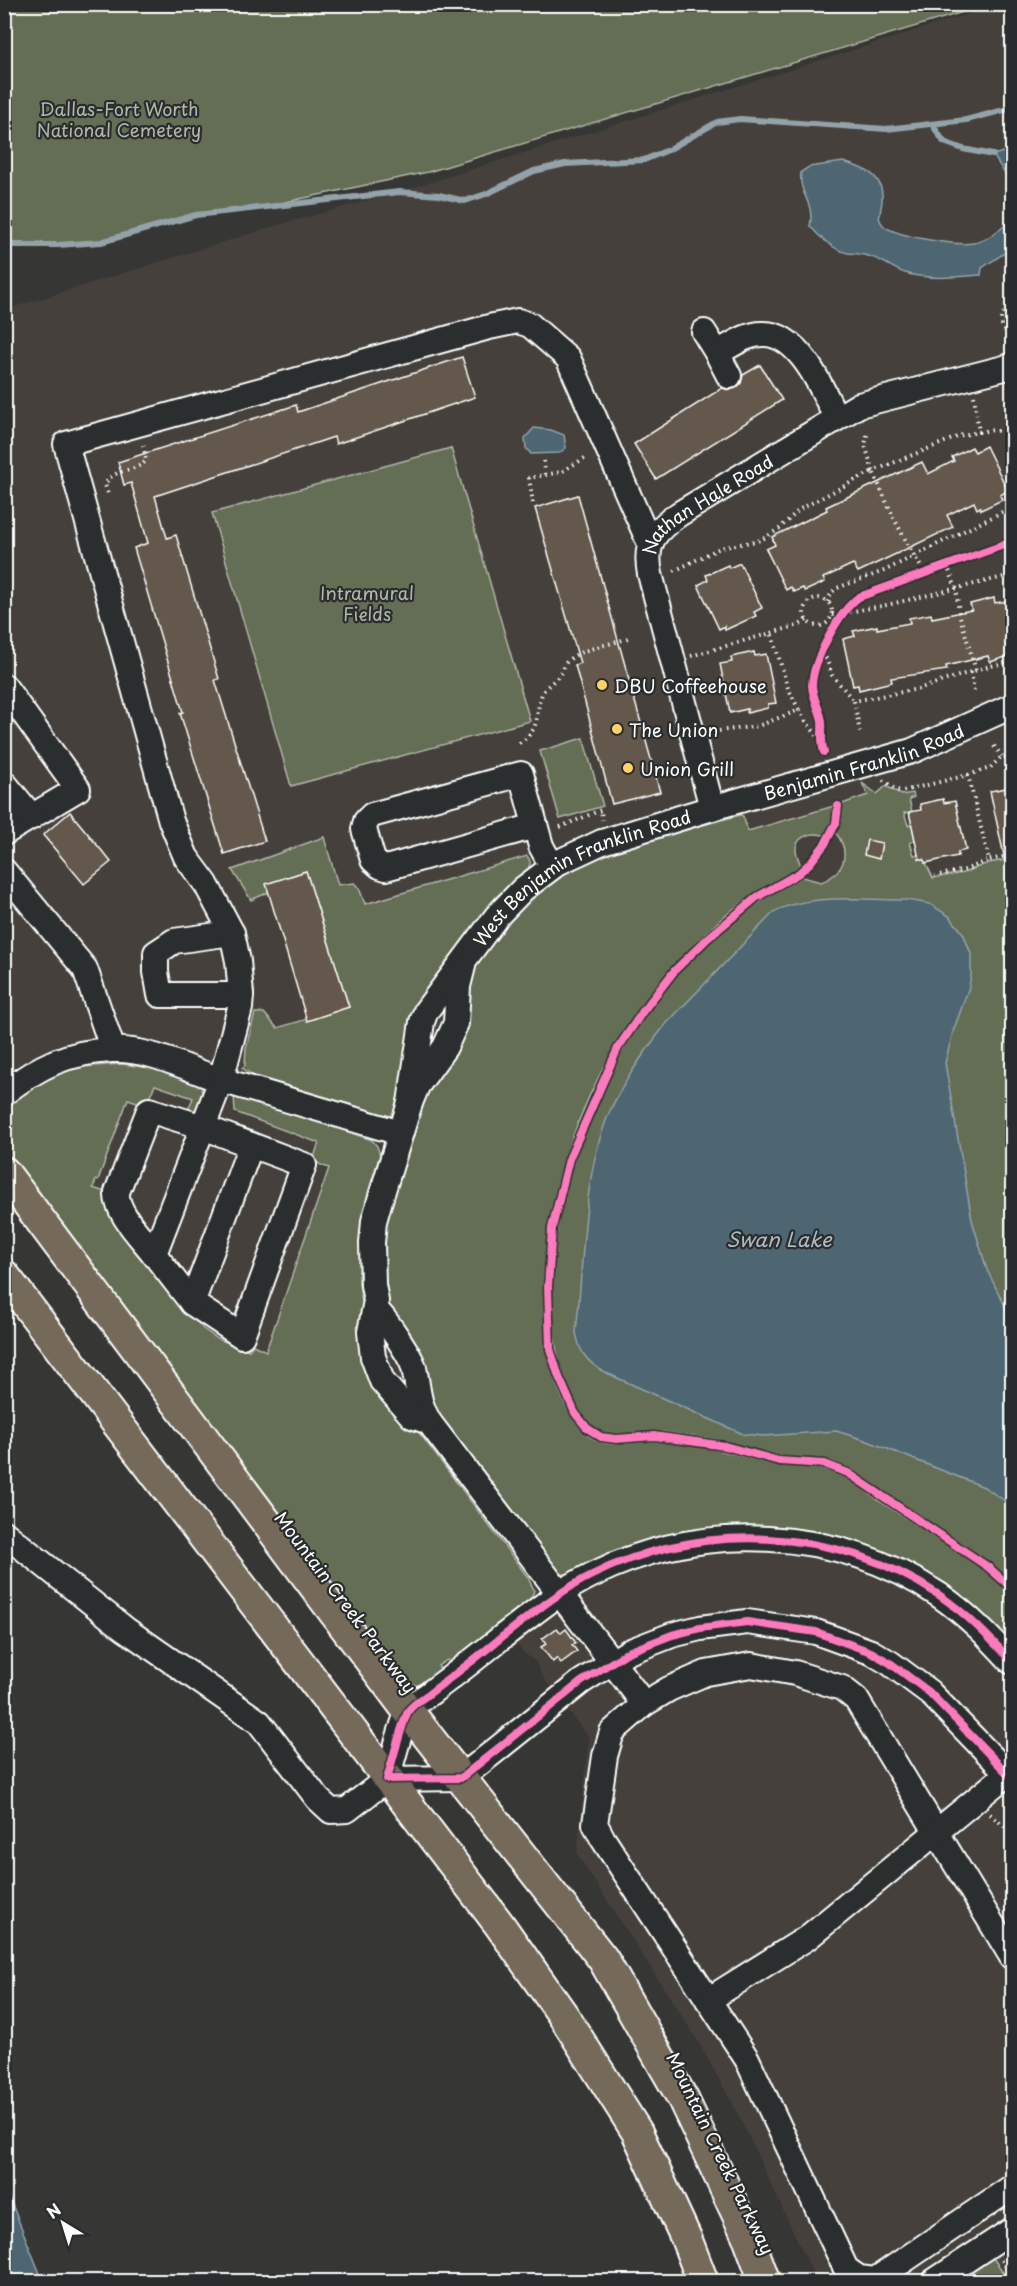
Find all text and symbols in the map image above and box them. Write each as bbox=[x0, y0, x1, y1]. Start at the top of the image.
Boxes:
park label: Dallas-Fort Worth National Cemetery bbox=[37, 95, 201, 143]
street label: Nathan Hale Road bbox=[635, 447, 778, 557]
park label: Intramural Fields bbox=[320, 579, 414, 627]
place label: DBU Coffeehouse bbox=[614, 672, 767, 699]
marker: DBU Coffeehouse bbox=[595, 678, 609, 692]
place label: The Union bbox=[629, 716, 718, 743]
street label: Benjamin Franklin Road bbox=[760, 716, 968, 806]
marker: The Union bbox=[610, 722, 624, 736]
place label: Union Grill bbox=[640, 755, 734, 782]
marker: Union Grill bbox=[621, 761, 635, 775]
street label: West Benjamin Franklin Road bbox=[466, 802, 694, 952]
water label: Swan Lake bbox=[726, 1224, 833, 1254]
street label: Mountain Creek Parkway bbox=[268, 1505, 424, 1699]
street label: Mountain Creek Parkway bbox=[660, 2047, 782, 2259]
north arrow bbox=[33, 2193, 93, 2253]
text: N bbox=[41, 2197, 66, 2224]

